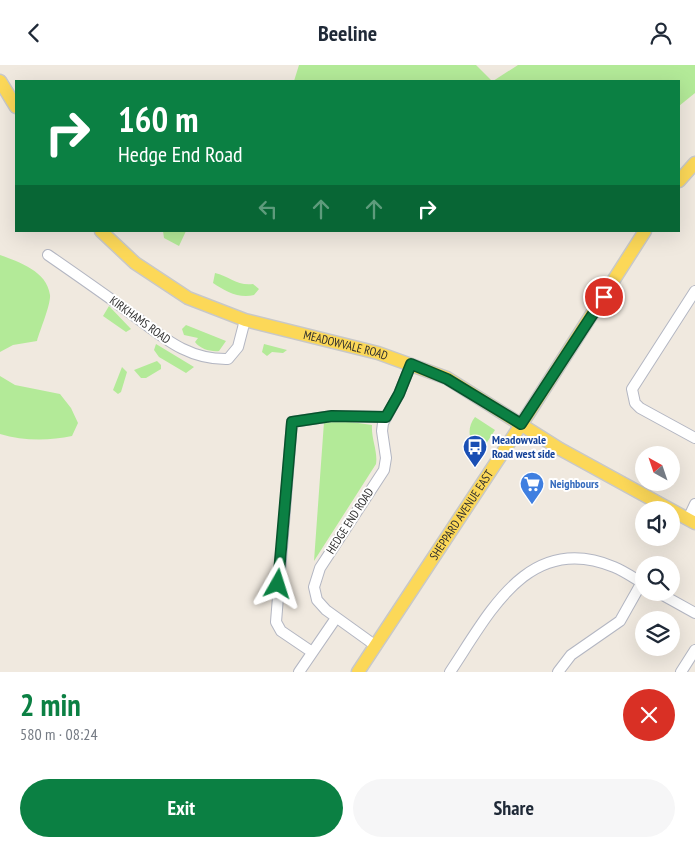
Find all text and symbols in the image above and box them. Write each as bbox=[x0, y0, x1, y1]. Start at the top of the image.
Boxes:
icon: back bbox=[20, 19, 48, 47]
text: Beeline bbox=[318, 19, 377, 47]
icon: person bbox=[647, 19, 675, 47]
text: 160 m bbox=[118, 96, 199, 142]
icon: right bbox=[35, 100, 100, 165]
text: Hedge End Road bbox=[118, 140, 242, 168]
icon: left bbox=[254, 195, 282, 223]
icon: ahead bbox=[307, 195, 335, 223]
icon: ahead bbox=[360, 195, 388, 223]
icon: right bbox=[413, 195, 441, 223]
pin bbox=[583, 276, 625, 318]
icon: arrive bbox=[590, 283, 618, 311]
street label: KIRKHAMS ROAD bbox=[107, 292, 174, 347]
street label: MEADOWVALE ROAD bbox=[302, 327, 390, 363]
place label: Meadowvale Road west side bbox=[492, 432, 555, 461]
bus stop icon: Meadowvale Road west side bbox=[462, 434, 488, 468]
north arrow bbox=[635, 446, 680, 491]
map controls bbox=[635, 446, 680, 656]
street label: SHEPPARD AVENUE EAST bbox=[426, 466, 496, 563]
supermarket icon: Neighbours bbox=[519, 471, 545, 505]
place label: Neighbours bbox=[550, 476, 599, 491]
street label: HEDGE END ROAD bbox=[323, 485, 376, 557]
button: sound bbox=[635, 501, 680, 546]
button: search bbox=[635, 556, 680, 601]
position arrow bbox=[251, 557, 303, 609]
button: layers bbox=[635, 611, 680, 656]
text: 2 min bbox=[20, 685, 81, 724]
button: close bbox=[623, 689, 675, 741]
text: 580 m · 08:24 bbox=[20, 724, 98, 744]
button: Exit bbox=[20, 779, 343, 837]
button: Share bbox=[353, 779, 675, 837]

